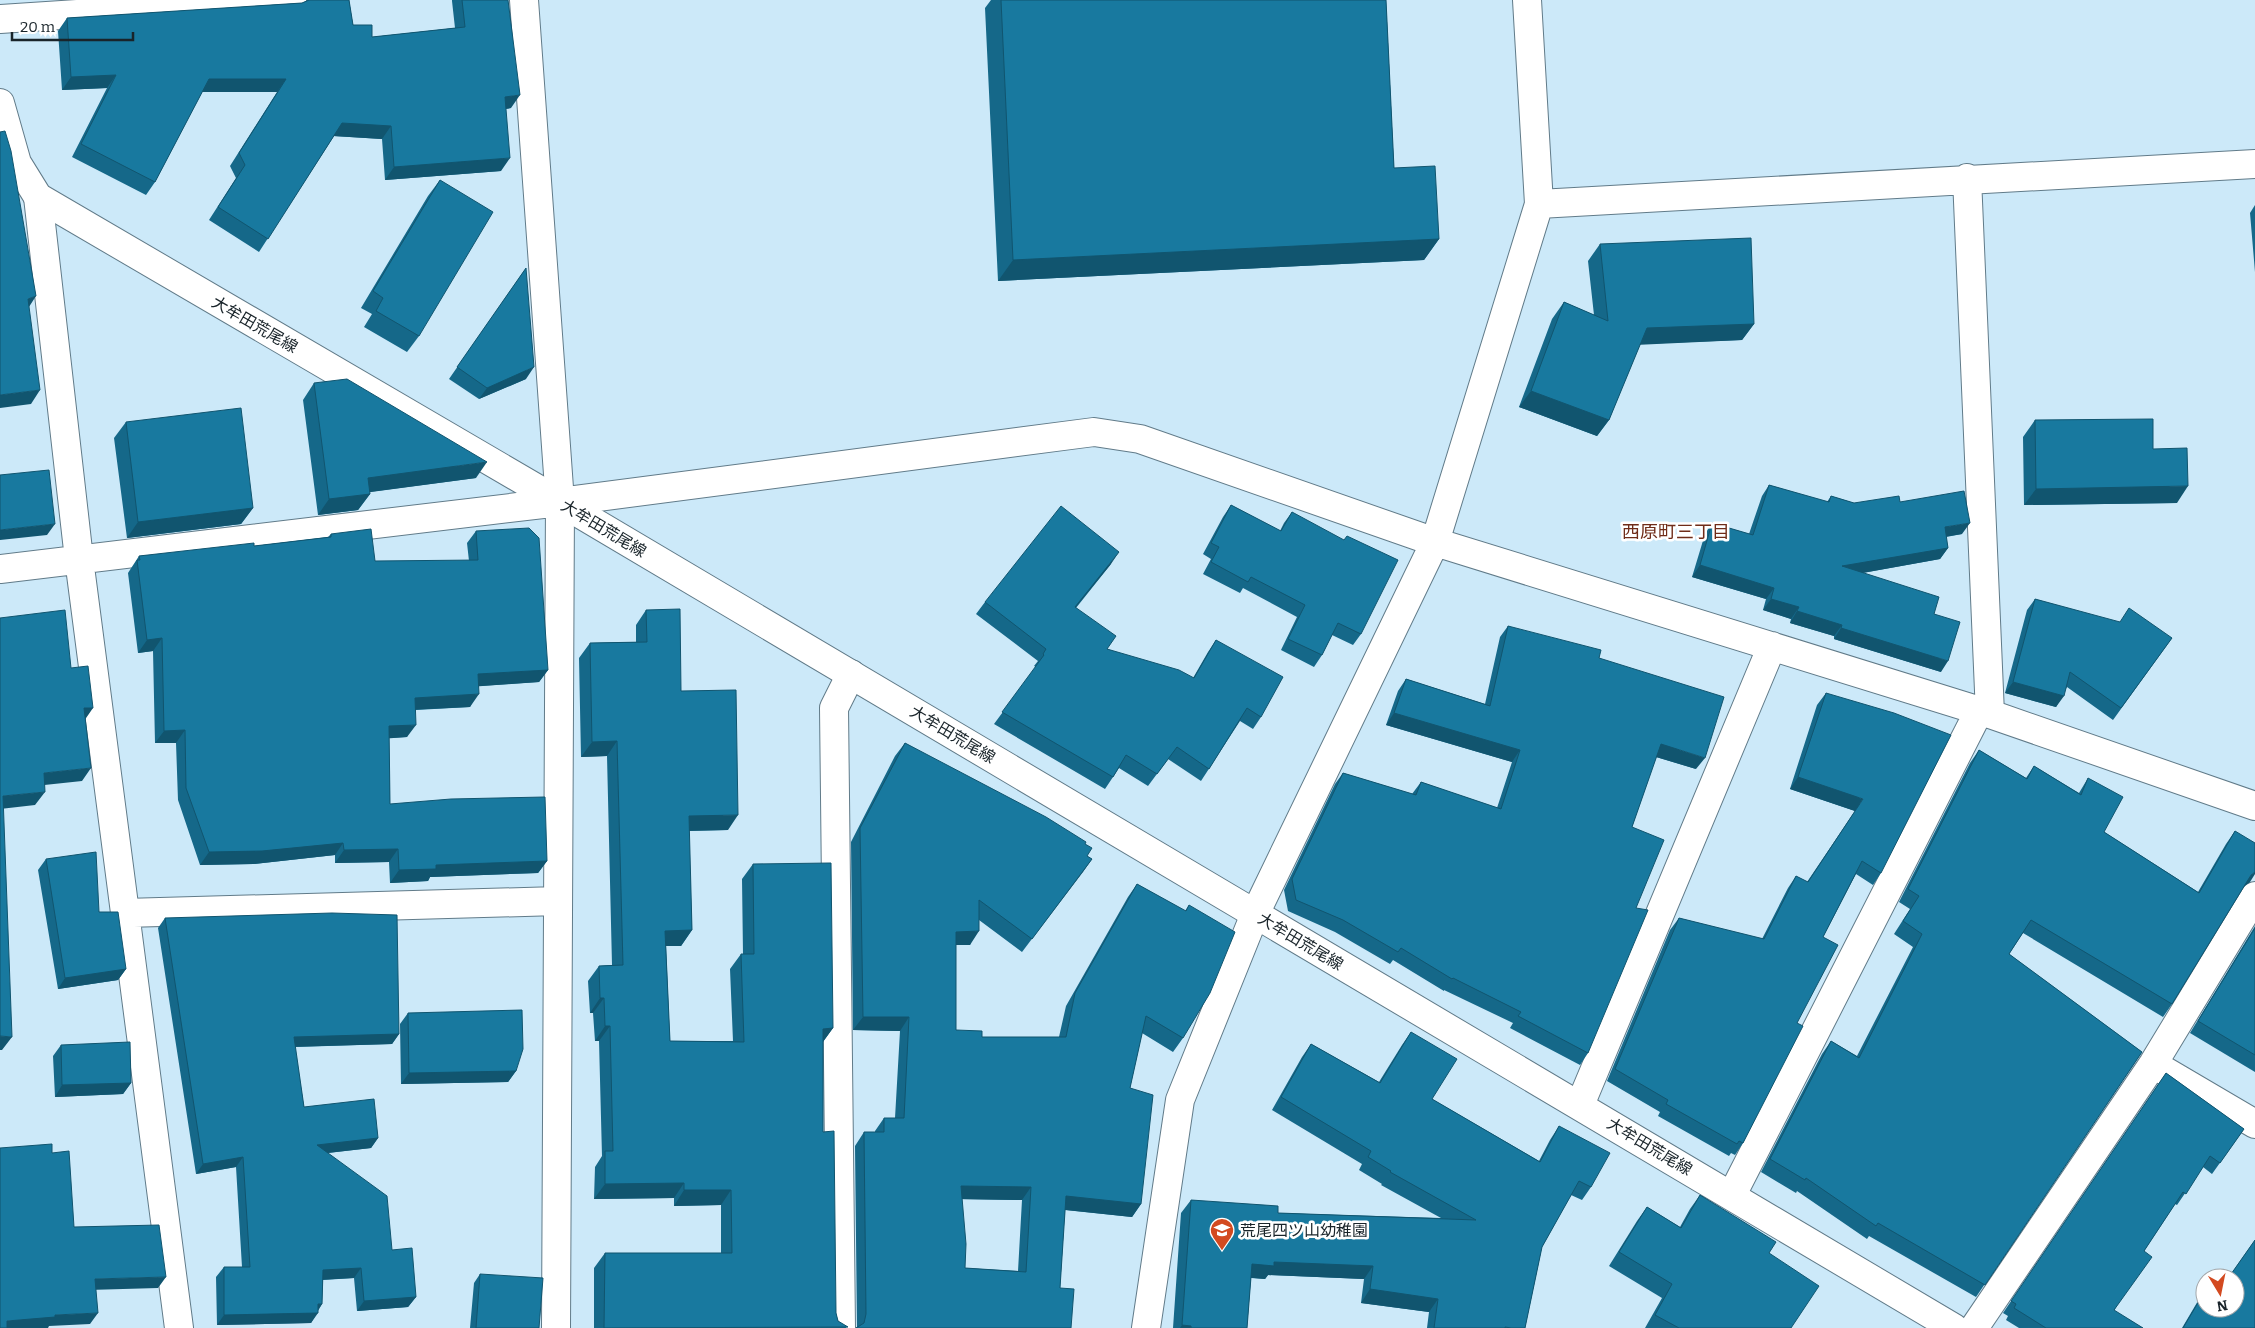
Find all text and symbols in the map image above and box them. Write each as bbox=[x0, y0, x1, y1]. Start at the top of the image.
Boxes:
scale bar bbox=[12, 10, 134, 42]
text: 20 m bbox=[20, 18, 56, 36]
street label: 大牟田荒尾線 bbox=[208, 292, 301, 357]
street label: 大牟田荒尾線 bbox=[558, 496, 650, 561]
district label: 西原町三丁目 bbox=[1622, 521, 1730, 543]
street label: 大牟田荒尾線 bbox=[907, 702, 999, 767]
street label: 大牟田荒尾線 bbox=[1255, 909, 1347, 974]
street label: 大牟田荒尾線 bbox=[1604, 1114, 1696, 1179]
school or university icon: 荒尾四ツ山幼稚園 bbox=[1209, 1217, 1235, 1251]
place label: 荒尾四ツ山幼稚園 bbox=[1240, 1221, 1368, 1240]
north arrow bbox=[2195, 1268, 2245, 1318]
text: N bbox=[2215, 1296, 2229, 1315]

